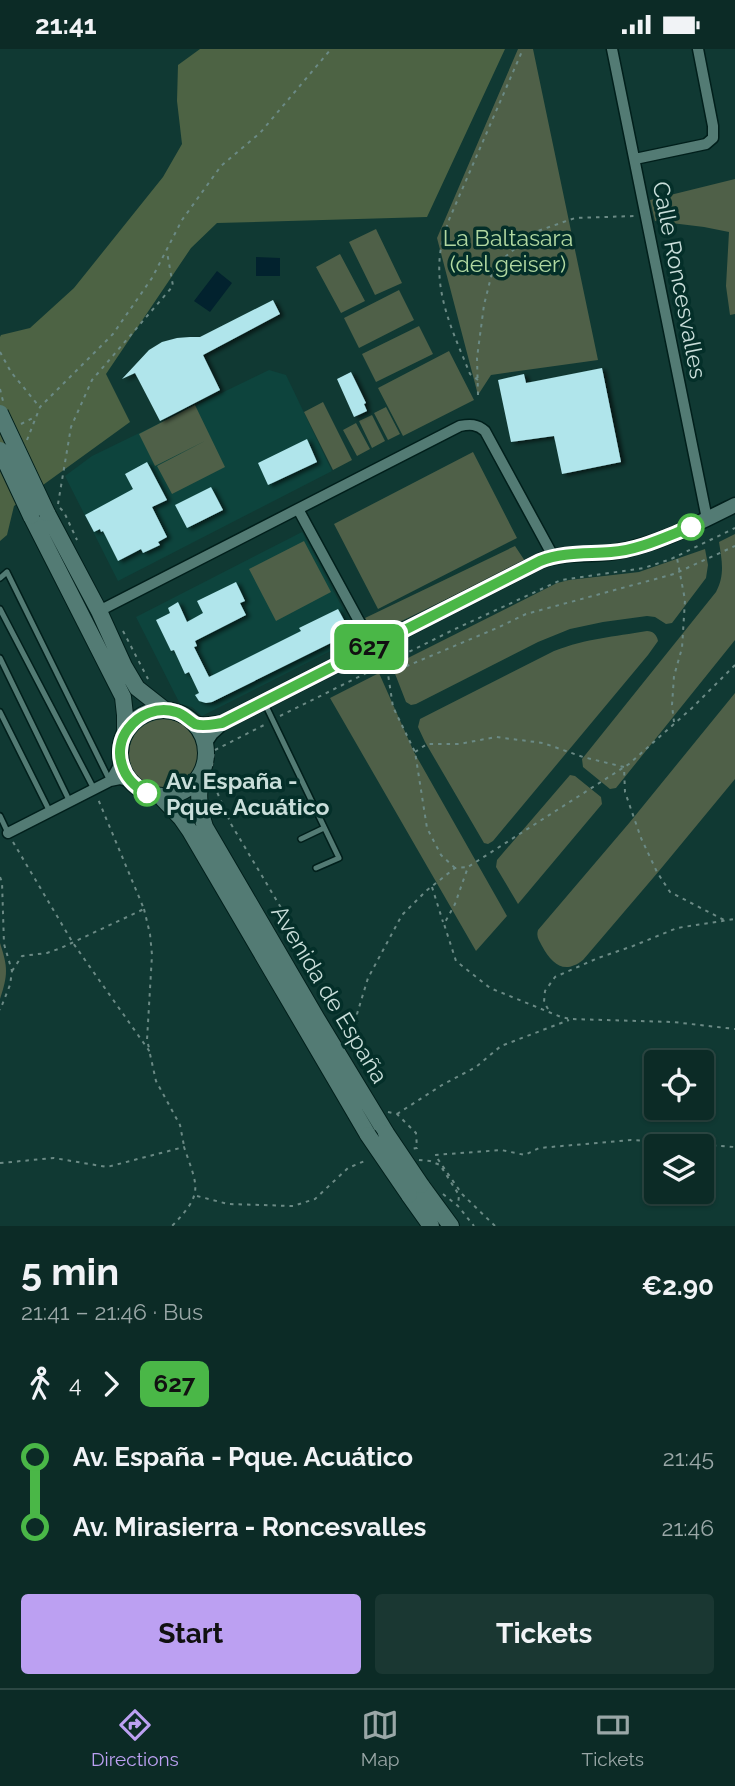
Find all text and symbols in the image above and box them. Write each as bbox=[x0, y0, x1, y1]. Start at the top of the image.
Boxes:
text: 21:41 bbox=[35, 10, 97, 40]
street label: Calle Roncesvalles bbox=[648, 179, 712, 381]
park label: La Baltasara (del geiser) bbox=[443, 224, 573, 277]
unlabelled marker bbox=[678, 514, 704, 540]
line badge: 627 bbox=[329, 624, 409, 670]
text: 627 bbox=[348, 632, 390, 661]
place label: Av. España - Pque. Acuático bbox=[166, 767, 330, 820]
marker: Av. España - Pque. Acuático bbox=[134, 780, 160, 806]
street label: Avenida de España bbox=[266, 900, 394, 1088]
map controls bbox=[644, 1050, 714, 1204]
button: locate bbox=[644, 1050, 714, 1120]
button: layers bbox=[644, 1134, 714, 1204]
text: 5 min bbox=[21, 1249, 119, 1294]
text: €2.90 bbox=[641, 1271, 714, 1301]
text: 21:41 – 21:46 · Bus bbox=[21, 1298, 203, 1325]
icon: walk bbox=[21, 1365, 59, 1403]
icon: forward bbox=[92, 1365, 130, 1403]
text: 627 bbox=[154, 1369, 195, 1398]
text: 4 bbox=[69, 1370, 82, 1397]
text: Av. España - Pque. Acuático bbox=[73, 1442, 413, 1472]
text: 21:45 bbox=[663, 1444, 714, 1471]
text: Av. Mirasierra - Roncesvalles bbox=[73, 1512, 426, 1542]
text: 21:46 bbox=[661, 1514, 714, 1541]
button: Start bbox=[21, 1594, 361, 1674]
button: Tickets bbox=[375, 1594, 714, 1674]
tab: Directions bbox=[91, 1706, 179, 1770]
tab: Map bbox=[361, 1706, 400, 1770]
tab: Tickets bbox=[582, 1706, 644, 1770]

